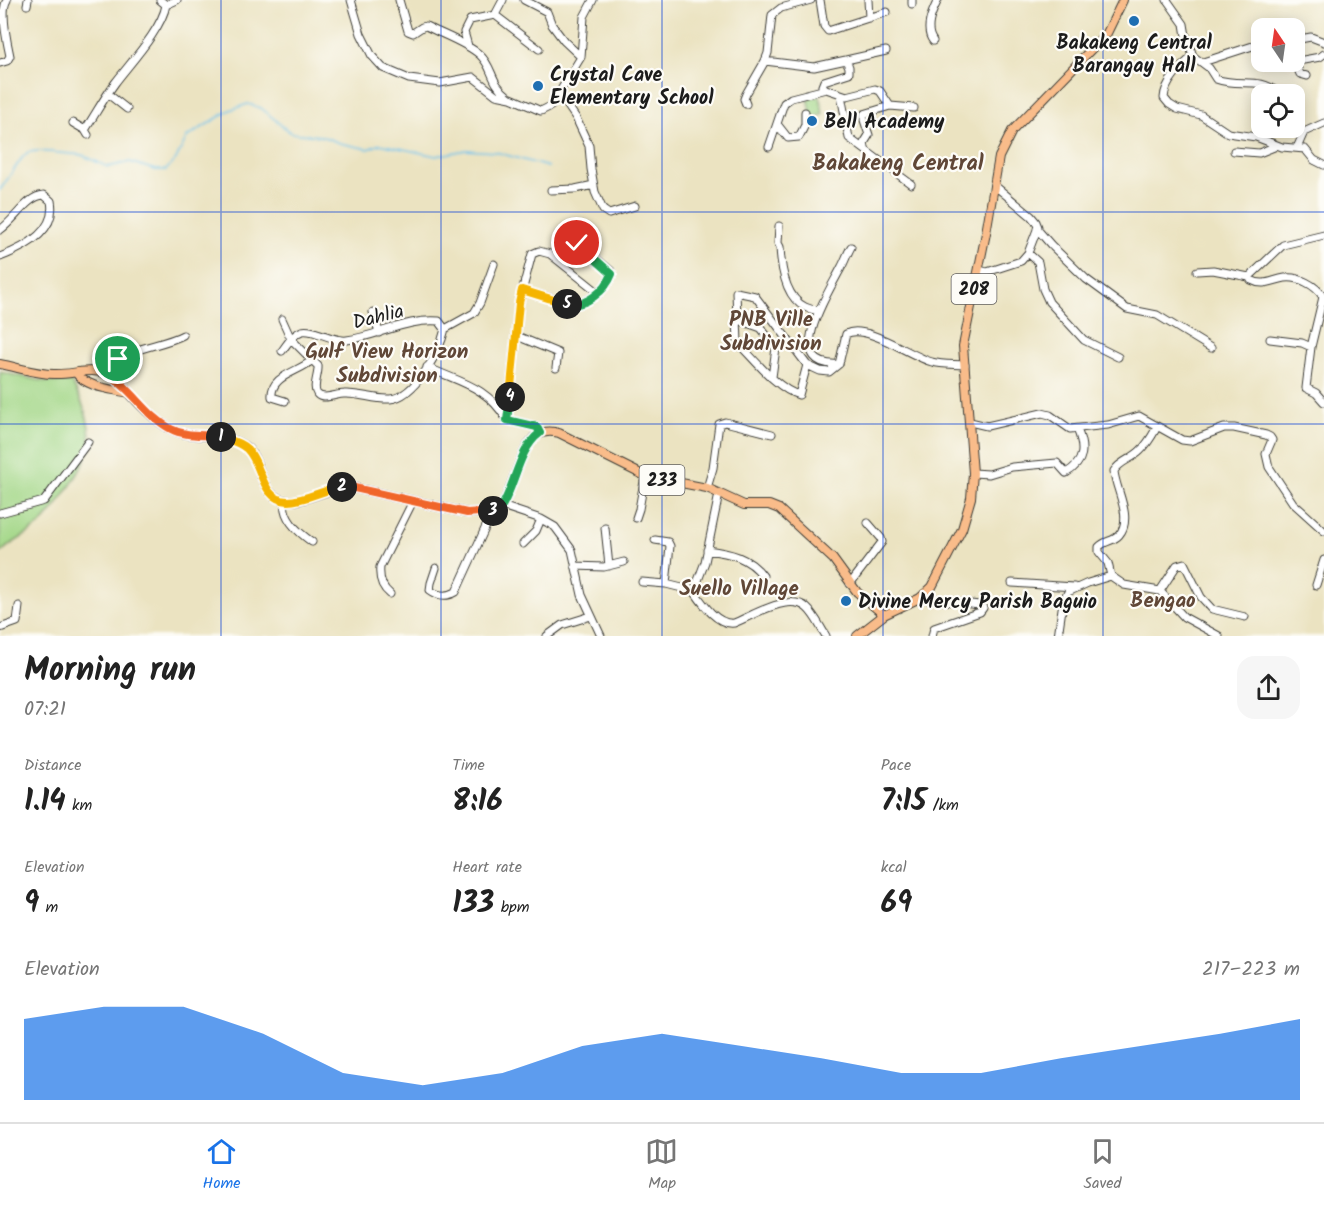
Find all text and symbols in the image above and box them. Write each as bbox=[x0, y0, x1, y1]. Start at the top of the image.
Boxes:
marker: Bakakeng Central Barangay Hall bbox=[1127, 14, 1141, 28]
north arrow bbox=[1251, 18, 1305, 72]
map controls bbox=[1251, 18, 1305, 138]
place label: Bakakeng Central Barangay Hall bbox=[1056, 28, 1213, 83]
place label: Crystal Cave Elementary School bbox=[550, 60, 714, 115]
marker: Crystal Cave Elementary School bbox=[531, 79, 545, 93]
button: locate bbox=[1251, 84, 1305, 138]
place label: Bell Academy bbox=[824, 107, 945, 139]
marker: Bell Academy bbox=[805, 114, 819, 128]
district label: Bakakeng Central bbox=[812, 147, 984, 182]
pin bbox=[551, 217, 602, 268]
icon: check bbox=[560, 226, 593, 259]
road number: 208 bbox=[952, 274, 996, 304]
pin: 5 bbox=[552, 289, 582, 319]
text: 5 bbox=[563, 291, 571, 316]
street label: Dahlia bbox=[349, 296, 408, 340]
district label: PNB Ville Subdivision bbox=[720, 304, 822, 361]
pin bbox=[92, 333, 143, 384]
district label: Gulf View Horizon Subdivision bbox=[305, 336, 469, 393]
icon: arrive bbox=[101, 342, 134, 375]
pin: 4 bbox=[495, 382, 525, 412]
text: 4 bbox=[506, 384, 514, 409]
pin: 1 bbox=[206, 422, 236, 452]
text: 1 bbox=[219, 424, 223, 449]
road number: 233 bbox=[640, 465, 684, 495]
pin: 2 bbox=[327, 472, 357, 502]
text: 2 bbox=[337, 474, 347, 499]
pin: 3 bbox=[478, 496, 508, 526]
text: 3 bbox=[489, 498, 497, 523]
district label: Suello Village bbox=[679, 573, 799, 606]
district label: Bengao bbox=[1130, 585, 1196, 618]
place label: Divine Mercy Parish Baguio bbox=[858, 587, 1097, 619]
marker: Divine Mercy Parish Baguio bbox=[839, 594, 853, 608]
text: Morning run bbox=[24, 645, 196, 698]
button: share bbox=[1237, 656, 1300, 719]
text: 07:21 bbox=[24, 694, 66, 726]
text: Distance bbox=[24, 753, 82, 778]
text: Time bbox=[452, 753, 485, 778]
text: Pace bbox=[881, 753, 911, 778]
text: 1.14 bbox=[24, 778, 66, 826]
text: 8:16 bbox=[452, 778, 503, 826]
text: 7:15 bbox=[881, 778, 926, 826]
text: km bbox=[66, 793, 92, 818]
text: /km bbox=[926, 793, 959, 818]
text: Elevation bbox=[24, 855, 85, 880]
text: Heart rate bbox=[452, 855, 522, 880]
text: kcal bbox=[881, 855, 907, 880]
text: 9 bbox=[24, 880, 39, 928]
text: 133 bbox=[452, 880, 494, 928]
text: 69 bbox=[881, 880, 912, 928]
text: m bbox=[39, 895, 58, 920]
text: bpm bbox=[494, 895, 529, 920]
text: Elevation bbox=[24, 954, 100, 986]
text: 217–223 m bbox=[1202, 954, 1300, 986]
tab: Home bbox=[203, 1135, 240, 1196]
tab: Map bbox=[645, 1135, 678, 1196]
tab: Saved bbox=[1084, 1135, 1121, 1196]

